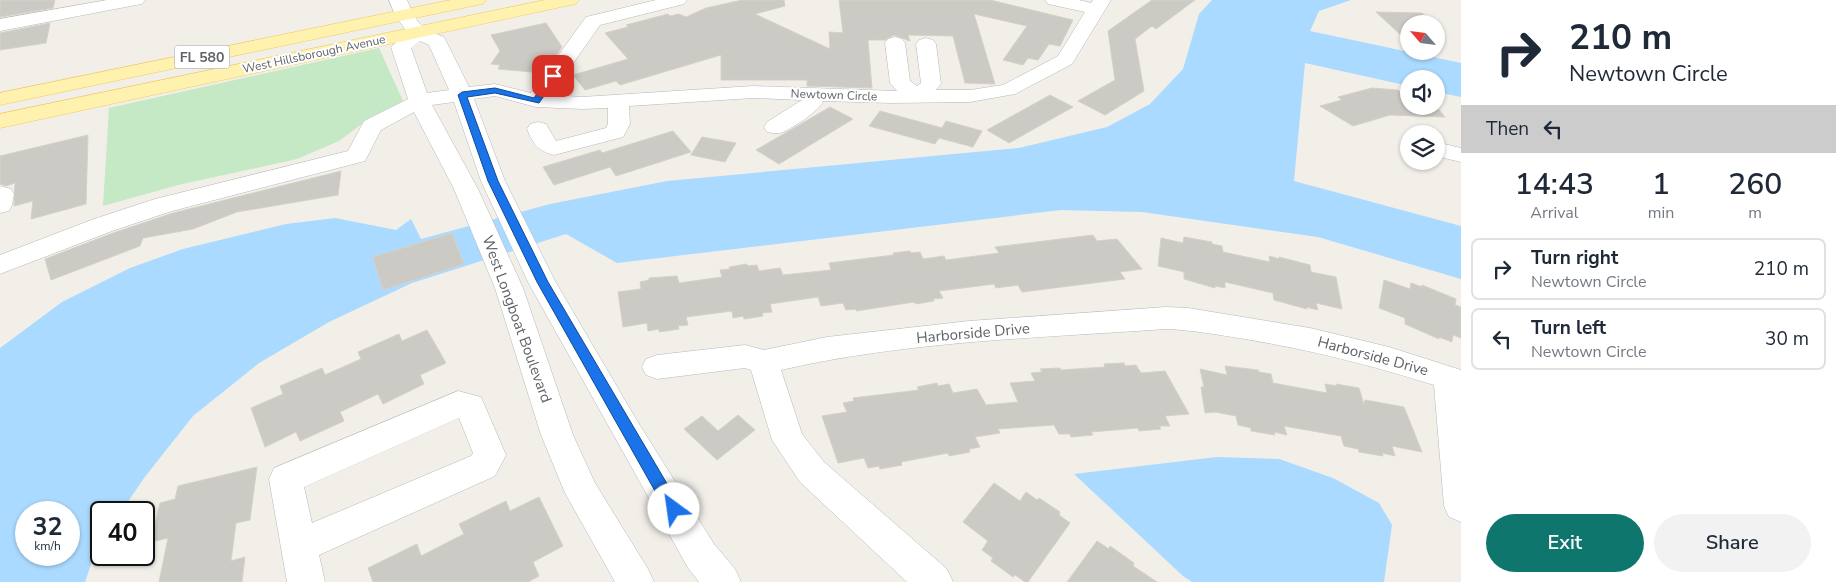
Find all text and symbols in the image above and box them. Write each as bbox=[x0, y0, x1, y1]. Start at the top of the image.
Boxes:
text: 210 m bbox=[1569, 14, 1672, 61]
north arrow bbox=[1400, 15, 1445, 60]
map controls bbox=[1400, 15, 1445, 170]
icon: right bbox=[1486, 20, 1551, 85]
street label: West Hillsborough Avenue bbox=[241, 31, 387, 77]
road number: FL 580 bbox=[174, 46, 230, 68]
pin bbox=[532, 55, 574, 97]
text: Newtown Circle bbox=[1569, 59, 1728, 89]
icon: arrive bbox=[539, 62, 567, 90]
button: sound bbox=[1400, 70, 1445, 115]
street label: Newtown Circle bbox=[790, 85, 878, 105]
icon: left bbox=[1539, 115, 1567, 143]
text: Then bbox=[1486, 116, 1529, 142]
button: layers bbox=[1400, 125, 1445, 170]
text: 14:43 bbox=[1515, 164, 1594, 205]
text: 1 bbox=[1652, 164, 1670, 205]
text: 260 bbox=[1728, 164, 1782, 205]
text: Arrival bbox=[1530, 202, 1578, 224]
text: min bbox=[1648, 202, 1674, 224]
text: m bbox=[1748, 202, 1762, 224]
street label: West Longboat Boulevard bbox=[477, 233, 557, 405]
text: Turn right bbox=[1531, 245, 1618, 271]
icon: right bbox=[1488, 255, 1516, 283]
text: 210 m bbox=[1754, 256, 1809, 282]
text: Newtown Circle bbox=[1531, 271, 1647, 293]
text: Turn left bbox=[1531, 315, 1606, 341]
street label: Harborside Drive bbox=[915, 318, 1031, 348]
icon: left bbox=[1488, 325, 1516, 353]
text: 30 m bbox=[1765, 326, 1809, 352]
street label: Harborside Drive bbox=[1315, 332, 1431, 380]
text: Newtown Circle bbox=[1531, 341, 1647, 363]
position arrow bbox=[647, 482, 699, 534]
speed limit sign: 40 bbox=[90, 501, 155, 566]
text: 32 bbox=[32, 510, 63, 544]
button: Exit bbox=[1486, 514, 1644, 572]
button: Share bbox=[1654, 514, 1811, 572]
text: km/h bbox=[34, 538, 61, 554]

